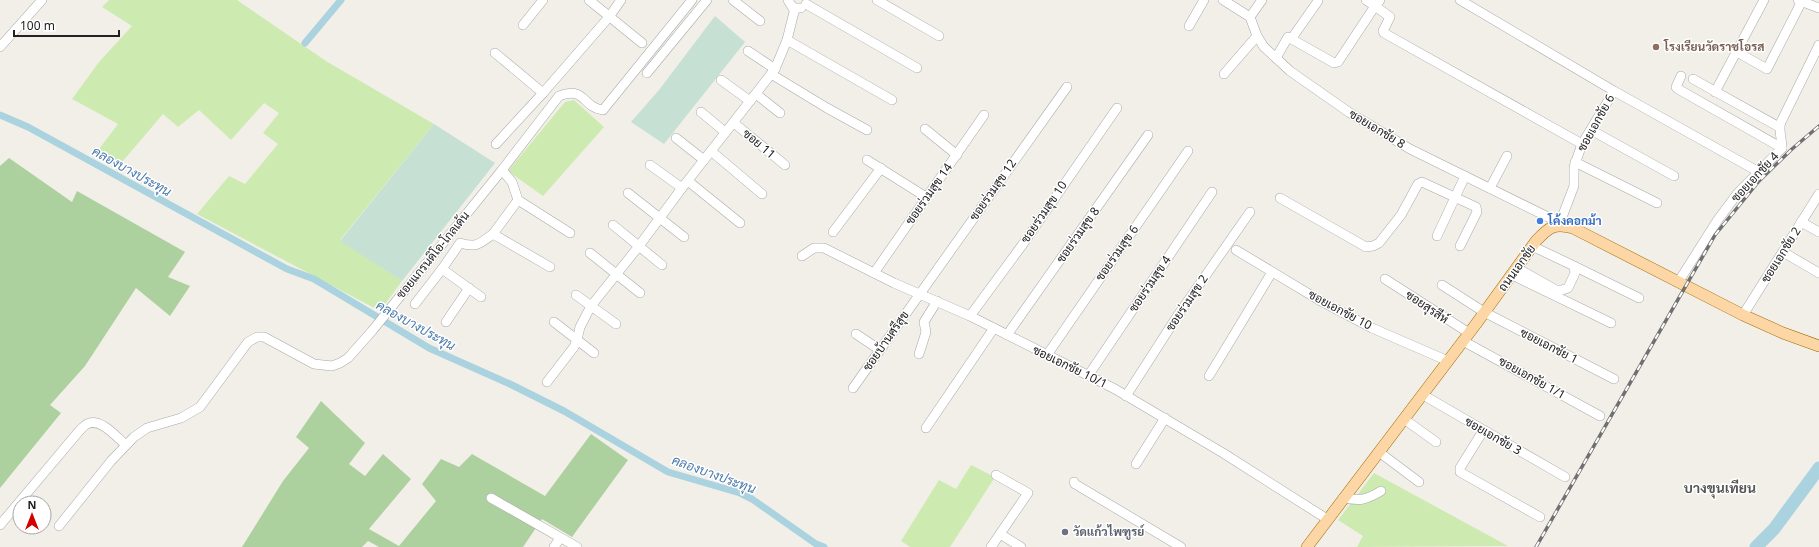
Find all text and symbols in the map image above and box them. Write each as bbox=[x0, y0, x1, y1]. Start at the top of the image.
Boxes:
scale bar bbox=[14, 12, 119, 38]
text: 100 m bbox=[20, 17, 55, 34]
place label: โรงเรียนวัดราชโอรส bbox=[1663, 38, 1764, 55]
marker: โรงเรียนวัดราชโอรส bbox=[1651, 42, 1661, 52]
street label: ซอยเอกชัย 6 bbox=[1573, 91, 1618, 154]
street label: ซอยเอกชัย 8 bbox=[1346, 105, 1409, 152]
street label: ซอย 11 bbox=[739, 125, 779, 162]
water label: คลองบางประทุน bbox=[89, 142, 176, 201]
street label: ซอยเอกชัย 4 bbox=[1727, 148, 1782, 206]
street label: ซอยร่วมสุข 12 bbox=[965, 155, 1021, 224]
street label: ซอยร่วมสุข 14 bbox=[901, 159, 957, 228]
street label: ซอยร่วมสุข 10 bbox=[1017, 177, 1072, 247]
street label: ซอยร่วมสุข 8 bbox=[1052, 203, 1104, 267]
street label: ซอยแกรนดิโอ-โกลเด้น bbox=[392, 207, 473, 302]
place label: โค้งคอกม้า bbox=[1547, 212, 1602, 229]
marker: โค้งคอกม้า bbox=[1535, 216, 1545, 226]
street label: ซอยร่วมสุข 6 bbox=[1091, 221, 1143, 285]
street label: ซอยเอกชัย 2 bbox=[1757, 223, 1805, 286]
street label: ถนนเอกชัย bbox=[1494, 241, 1539, 295]
street label: ซอยร่วมสุข 4 bbox=[1124, 252, 1176, 316]
street label: ซอยร่วมสุข 2 bbox=[1161, 271, 1213, 335]
street label: ซอยเอกชัย 10 bbox=[1305, 286, 1375, 334]
street label: ซอยสุรสีห์ bbox=[1402, 286, 1452, 328]
water label: คลองบางประทุน bbox=[373, 296, 460, 355]
street label: ซอยบ้านศรีสุข bbox=[859, 307, 913, 375]
street label: ซอยเอกชัย 1 bbox=[1517, 324, 1581, 367]
street label: ซอยเอกชัย 10/1 bbox=[1030, 341, 1110, 392]
street label: ซอยเอกชัย 1/1 bbox=[1496, 352, 1569, 403]
street label: ซอยเอกชัย 3 bbox=[1462, 412, 1525, 459]
water label: คลองบางประทุน bbox=[669, 450, 759, 499]
district label: บางขุนเทียน bbox=[1684, 478, 1756, 499]
north arrow bbox=[12, 495, 52, 535]
text: N bbox=[28, 497, 36, 512]
place label: วัดแก้วไพฑูรย์ bbox=[1073, 523, 1145, 540]
marker: วัดแก้วไพฑูรย์ bbox=[1060, 527, 1070, 537]

